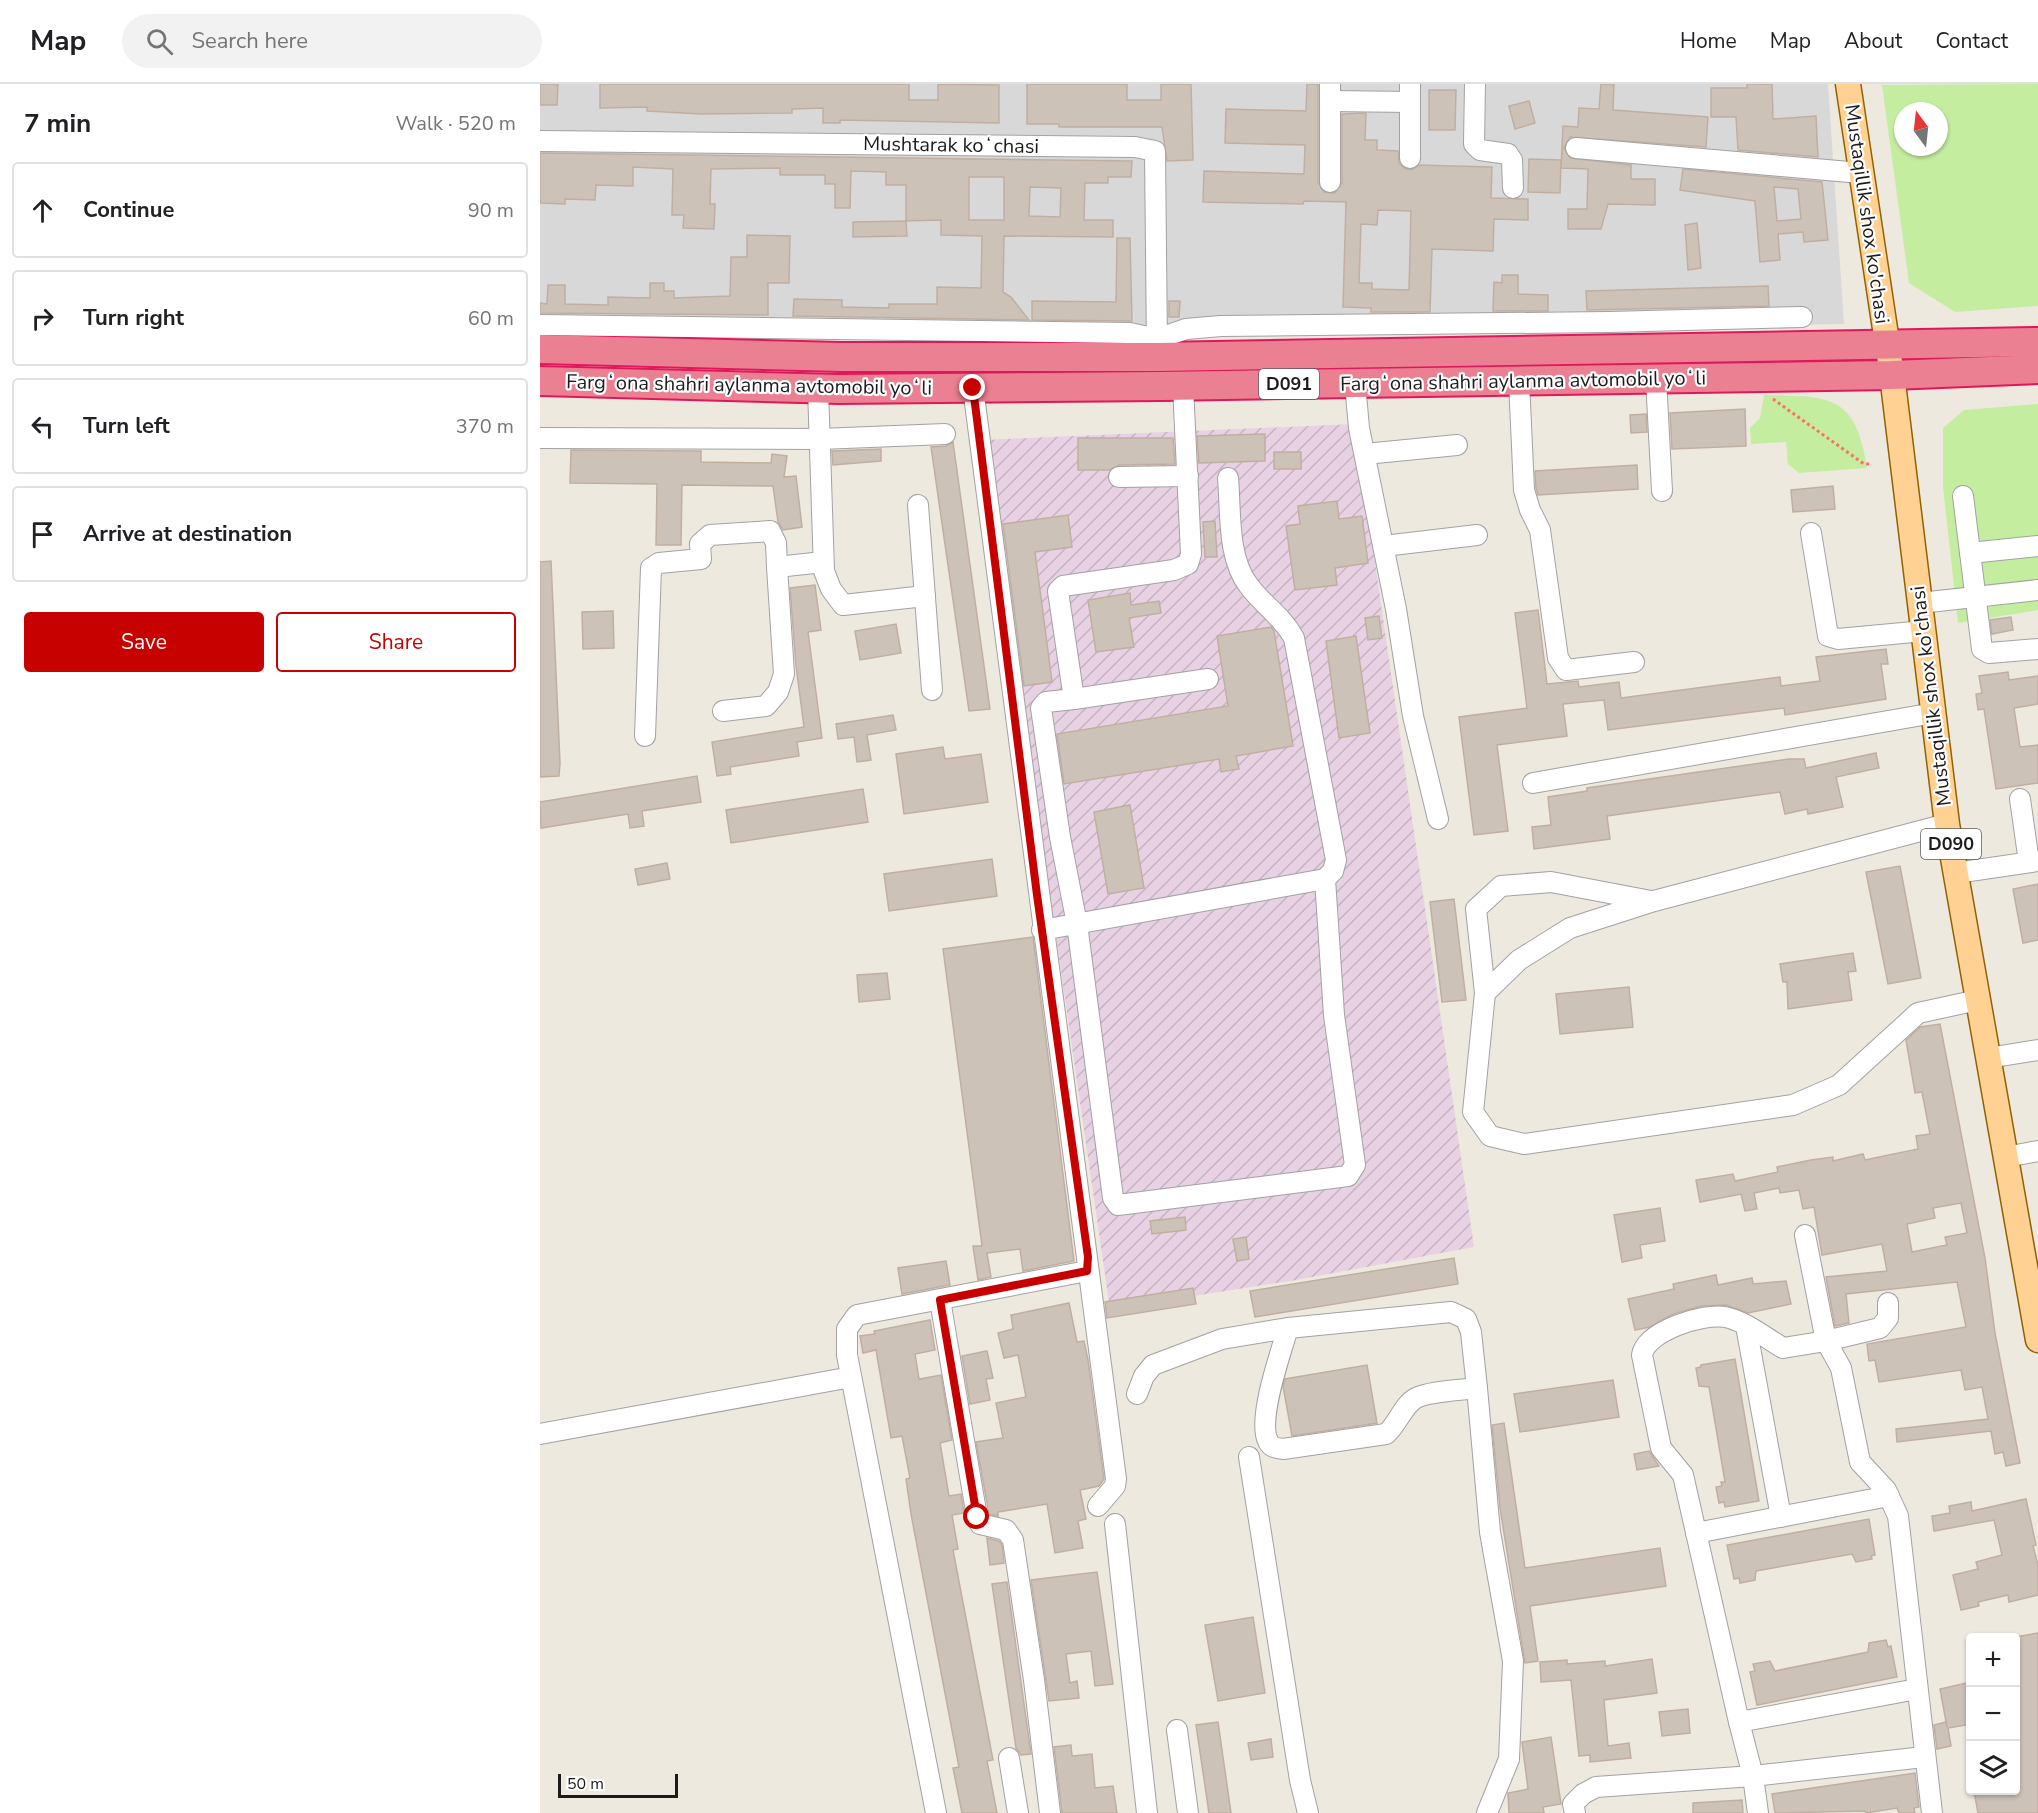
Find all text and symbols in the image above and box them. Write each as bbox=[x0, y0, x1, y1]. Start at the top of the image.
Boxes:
search box bbox=[122, 14, 542, 68]
text: Map bbox=[30, 22, 86, 60]
icon: search bbox=[143, 25, 176, 58]
text: Search here bbox=[191, 26, 308, 56]
text: Home bbox=[1680, 27, 1737, 55]
text: Map bbox=[1770, 27, 1811, 55]
text: About bbox=[1844, 27, 1902, 55]
text: Contact bbox=[1935, 27, 2008, 55]
street label: Mustaqillik shox ko'chasi bbox=[1838, 102, 1896, 326]
north arrow bbox=[1894, 102, 1948, 156]
text: 7 min bbox=[24, 106, 91, 141]
text: Walk · 520 m bbox=[396, 110, 516, 137]
street label: Mushtarak koʻchasi bbox=[863, 130, 1039, 160]
icon: ahead bbox=[26, 194, 59, 227]
text: Continue bbox=[83, 195, 174, 225]
text: 90 m bbox=[468, 197, 514, 224]
icon: right bbox=[26, 302, 59, 335]
text: Turn right bbox=[83, 303, 184, 333]
text: 60 m bbox=[468, 305, 514, 332]
street label: Fargʻona shahri aylanma avtomobil yoʻli bbox=[1340, 364, 1706, 398]
street label: Fargʻona shahri aylanma avtomobil yoʻli bbox=[566, 368, 932, 402]
road number: D091 bbox=[1259, 369, 1319, 399]
route end bbox=[959, 374, 985, 400]
icon: left bbox=[26, 410, 59, 443]
text: Turn left bbox=[83, 411, 170, 441]
text: 370 m bbox=[456, 413, 514, 440]
icon: arrive bbox=[26, 518, 59, 551]
text: Arrive at destination bbox=[83, 519, 292, 549]
street label: Mustaqillik shox ko'chasi bbox=[1904, 584, 1958, 808]
button: Save bbox=[24, 612, 264, 672]
button: Share bbox=[276, 612, 516, 672]
road number: D090 bbox=[1921, 829, 1981, 859]
route start bbox=[963, 1503, 989, 1529]
map controls bbox=[1966, 1633, 2020, 1795]
button: + bbox=[1966, 1633, 2020, 1687]
button: − bbox=[1966, 1687, 2020, 1741]
button: layers bbox=[1966, 1741, 2020, 1795]
scale bar bbox=[558, 1771, 678, 1798]
text: 50 m bbox=[567, 1773, 604, 1795]

